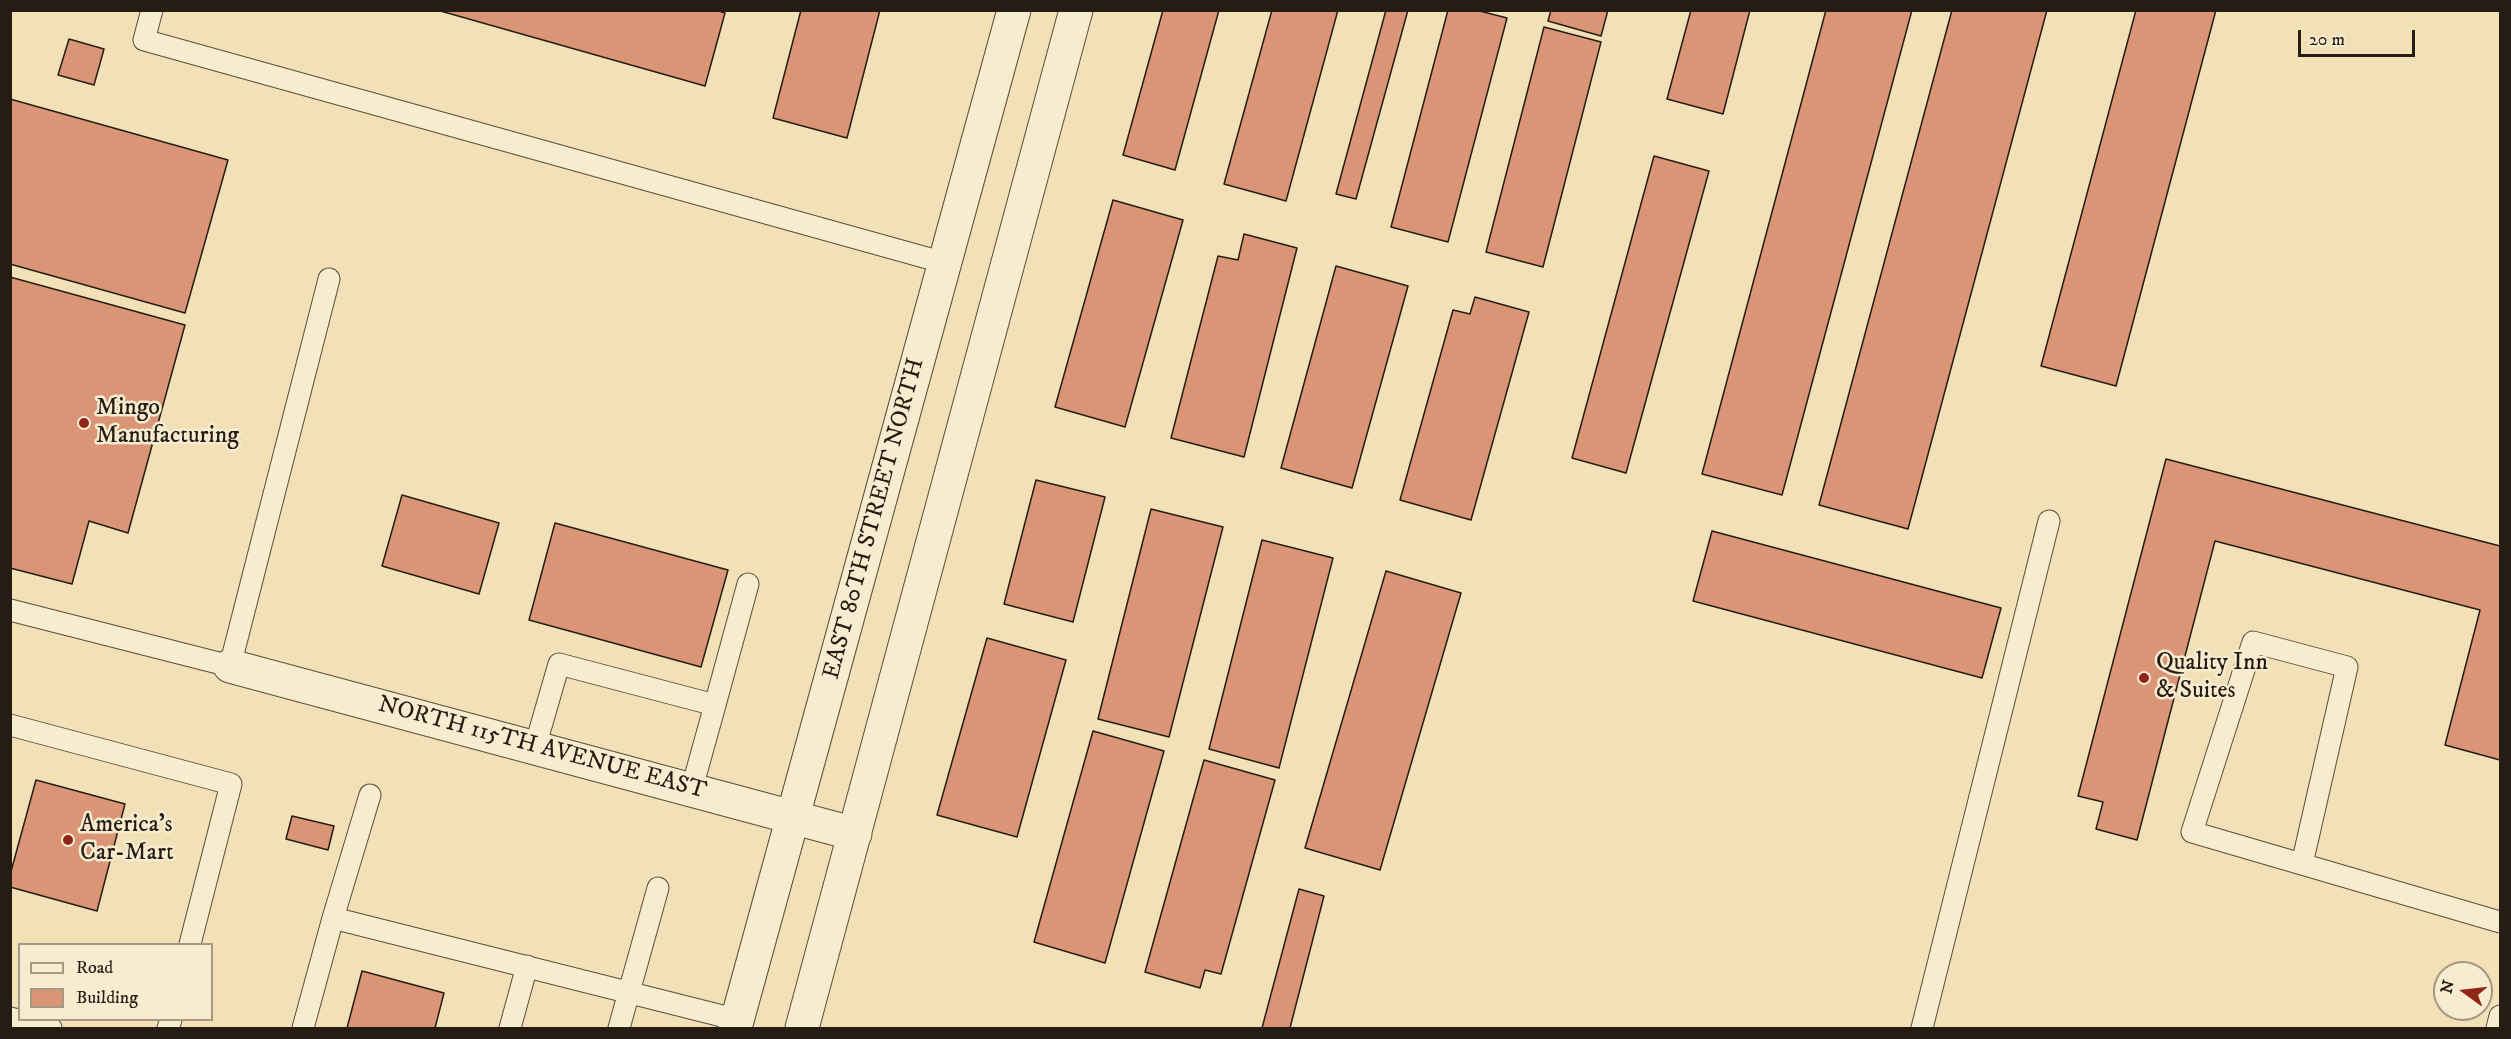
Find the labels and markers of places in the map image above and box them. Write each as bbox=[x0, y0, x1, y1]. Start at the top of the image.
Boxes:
place label: Mingo Manufacturing bbox=[96, 395, 239, 451]
marker: Mingo Manufacturing bbox=[77, 416, 91, 430]
place label: Quality Inn & Suites bbox=[2156, 650, 2268, 706]
marker: Quality Inn & Suites bbox=[2137, 671, 2151, 685]
place label: America's Car-Mart bbox=[80, 812, 174, 868]
marker: America's Car-Mart bbox=[61, 833, 75, 847]

